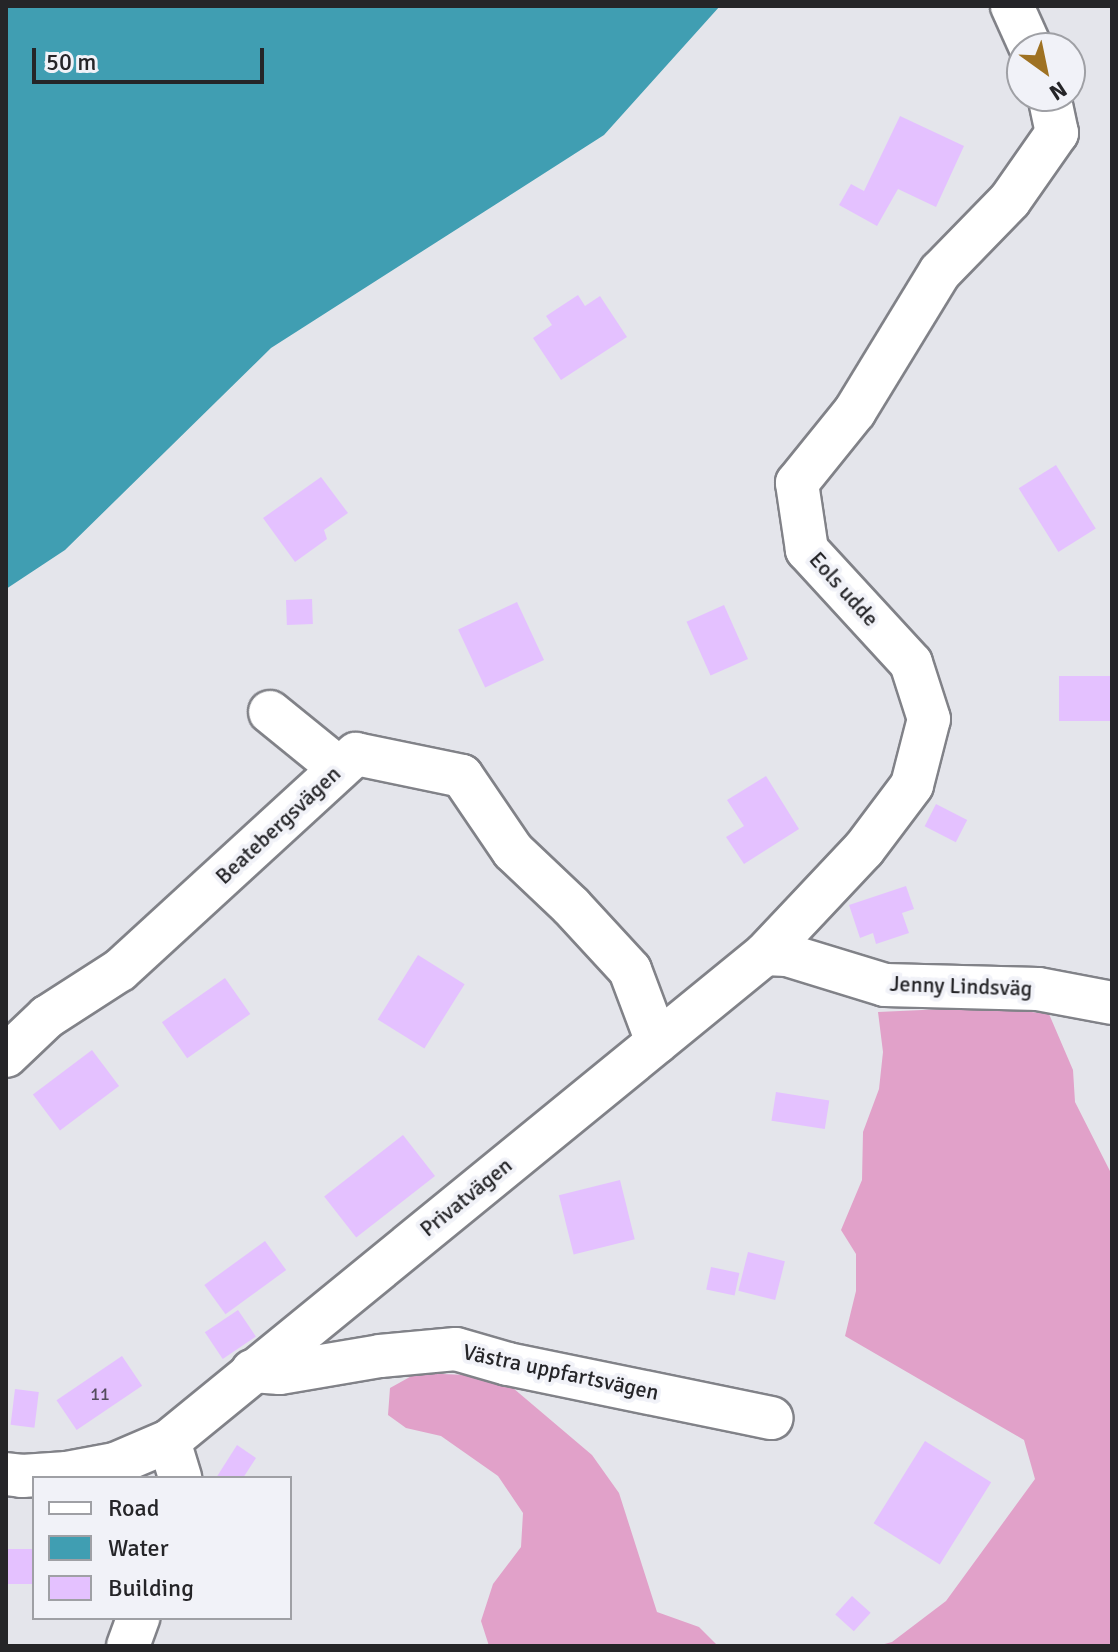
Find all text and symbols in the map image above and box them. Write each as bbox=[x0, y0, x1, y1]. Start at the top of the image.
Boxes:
scale bar bbox=[36, 32, 268, 82]
north arrow bbox=[1006, 32, 1086, 112]
text: 50 m bbox=[46, 47, 96, 77]
text: N bbox=[1044, 75, 1072, 106]
street label: Eols udde bbox=[804, 546, 884, 632]
street label: Beatebergsvägen bbox=[210, 760, 346, 890]
street label: Jenny Lindsväg bbox=[889, 970, 1033, 1002]
street label: Privatvägen bbox=[415, 1152, 517, 1242]
street label: Västra uppfartsvägen bbox=[461, 1338, 661, 1406]
house number: 11 bbox=[90, 1383, 110, 1405]
legend bbox=[32, 1476, 292, 1620]
text: Road bbox=[108, 1493, 159, 1523]
text: Water bbox=[108, 1533, 168, 1563]
text: Building bbox=[108, 1573, 194, 1603]

